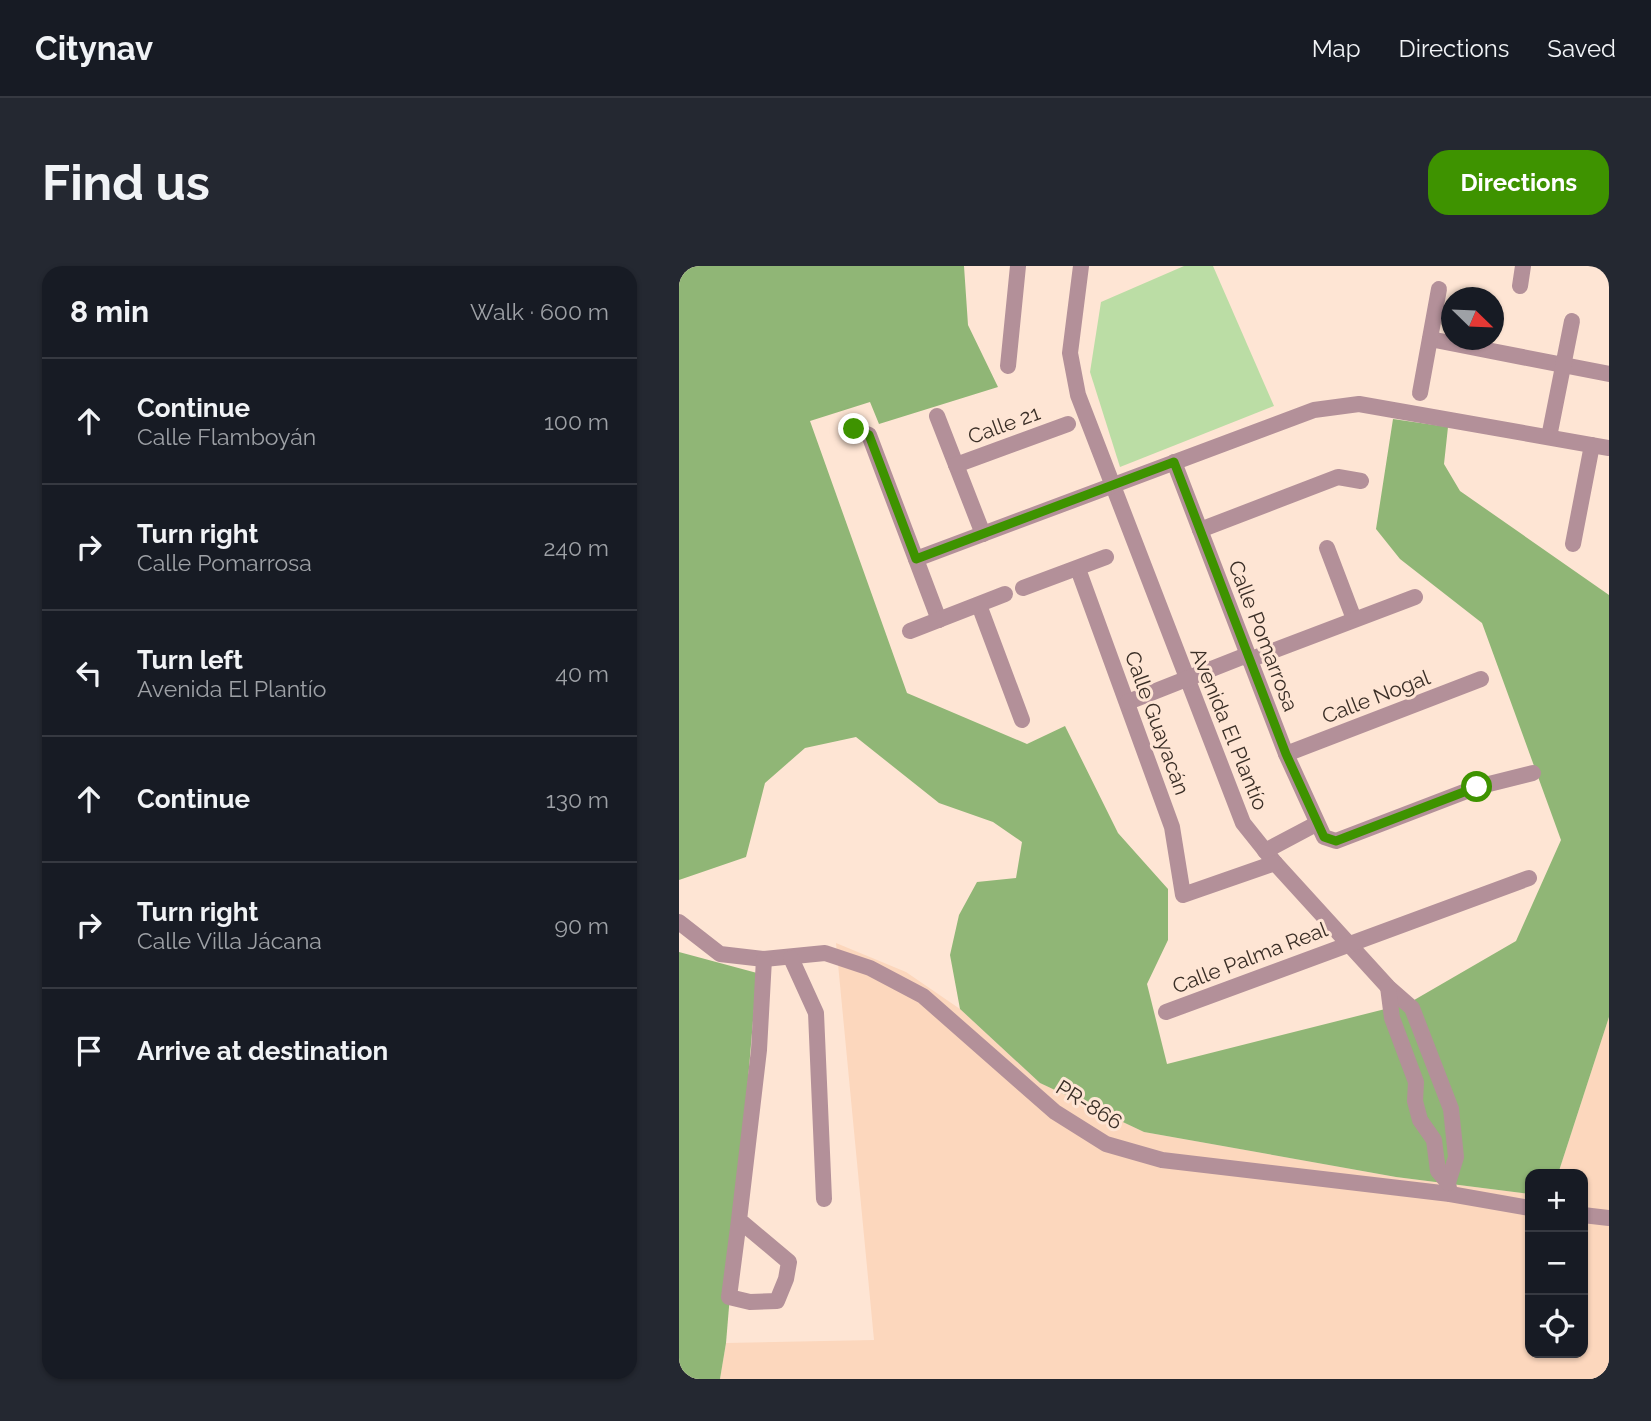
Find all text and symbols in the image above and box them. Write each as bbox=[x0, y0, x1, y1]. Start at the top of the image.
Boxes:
text: Citynav bbox=[35, 29, 153, 68]
text: Map bbox=[1312, 34, 1361, 63]
text: Directions bbox=[1399, 34, 1509, 63]
text: Saved bbox=[1547, 34, 1616, 63]
button: Directions bbox=[1428, 150, 1609, 215]
text: Find us bbox=[42, 154, 210, 211]
north arrow bbox=[1441, 287, 1504, 350]
text: 8 min bbox=[70, 294, 149, 329]
text: Walk · 600 m bbox=[470, 298, 609, 325]
text: Continue bbox=[137, 393, 250, 423]
street label: Calle 21 bbox=[964, 400, 1043, 449]
icon: ahead bbox=[70, 402, 108, 440]
text: 100 m bbox=[544, 408, 609, 435]
route end bbox=[838, 413, 869, 444]
text: Calle Flamboyán bbox=[137, 423, 316, 450]
text: Turn right bbox=[137, 519, 258, 549]
icon: right bbox=[70, 528, 108, 566]
text: 240 m bbox=[543, 534, 609, 561]
text: Calle Pomarrosa bbox=[137, 549, 312, 576]
street label: Calle Pomarrosa bbox=[1223, 557, 1304, 715]
street label: Avenida El Plantío bbox=[1185, 644, 1273, 814]
text: Turn left bbox=[137, 645, 243, 675]
street label: Calle Guayacán bbox=[1120, 647, 1195, 798]
icon: left bbox=[70, 654, 108, 692]
text: 40 m bbox=[555, 660, 609, 687]
street label: Calle Nogal bbox=[1318, 664, 1434, 729]
text: Avenida El Plantío bbox=[137, 675, 327, 702]
route start bbox=[1461, 771, 1492, 802]
icon: ahead bbox=[70, 780, 108, 818]
text: Continue bbox=[137, 784, 250, 814]
text: 130 m bbox=[546, 786, 609, 813]
text: Turn right bbox=[137, 897, 258, 927]
icon: right bbox=[70, 906, 108, 944]
text: 90 m bbox=[554, 912, 609, 939]
street label: Calle Palma Real bbox=[1169, 916, 1331, 999]
text: Calle Villa Jácana bbox=[137, 927, 322, 954]
icon: arrive bbox=[70, 1032, 108, 1070]
text: Arrive at destination bbox=[137, 1036, 388, 1066]
street label: PR-866 bbox=[1052, 1075, 1127, 1135]
map controls bbox=[1525, 1169, 1588, 1358]
button: + bbox=[1525, 1169, 1588, 1232]
button: − bbox=[1525, 1232, 1588, 1295]
button: locate bbox=[1525, 1295, 1588, 1358]

